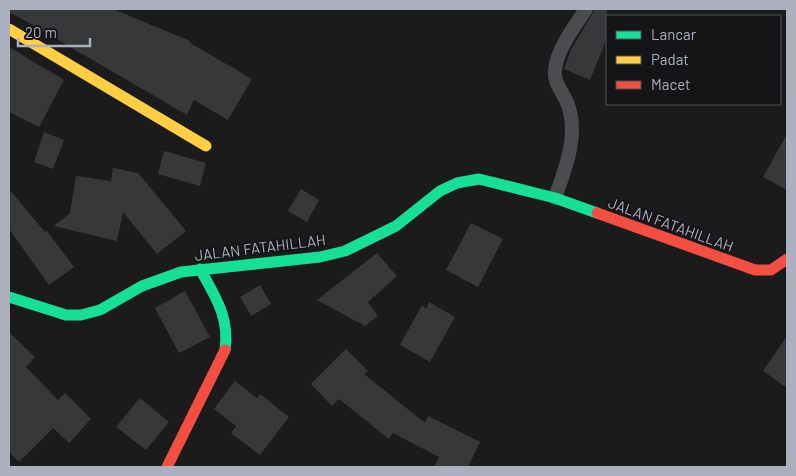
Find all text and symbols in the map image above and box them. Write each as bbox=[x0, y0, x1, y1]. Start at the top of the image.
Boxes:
scale bar bbox=[18, 15, 90, 47]
legend bbox=[606, 15, 781, 105]
text: 20 m bbox=[25, 23, 57, 41]
text: Lancar bbox=[651, 25, 697, 43]
text: Padat bbox=[651, 50, 689, 68]
text: Macet bbox=[651, 75, 691, 93]
street label: JALAN FATAHILLAH bbox=[606, 193, 736, 255]
street label: JALAN FATAHILLAH bbox=[193, 230, 327, 264]

